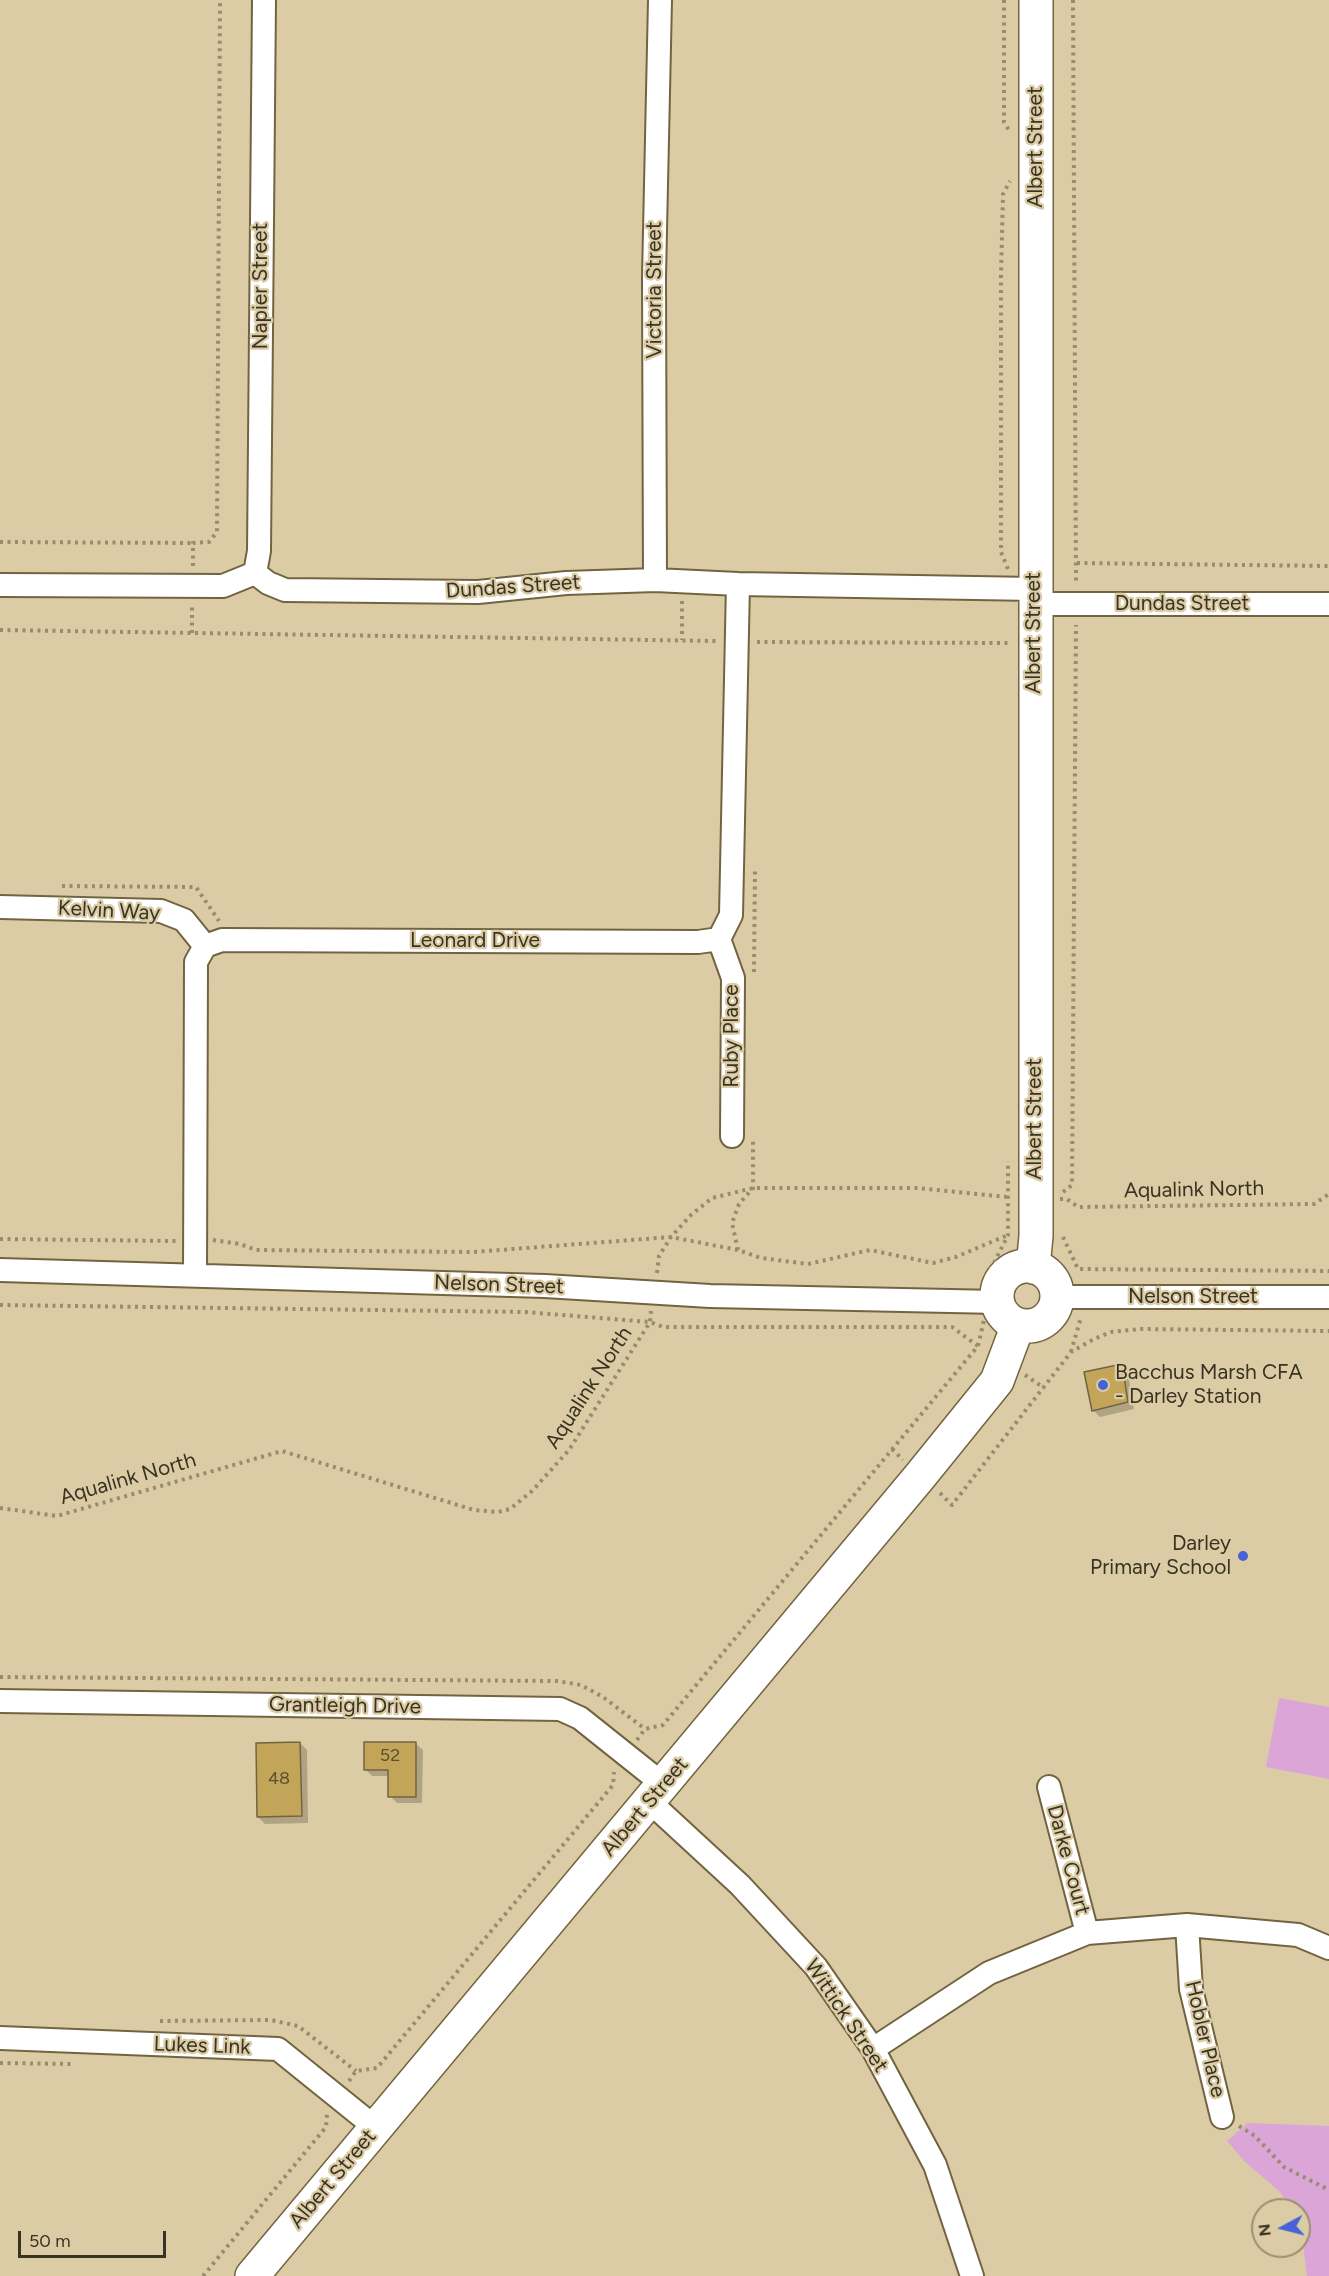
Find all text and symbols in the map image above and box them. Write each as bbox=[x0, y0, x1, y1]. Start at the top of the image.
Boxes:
street label: Albert Street bbox=[1023, 86, 1049, 208]
street label: Victoria Street bbox=[642, 221, 668, 359]
street label: Napier Street bbox=[248, 223, 274, 349]
street label: Dundas Street bbox=[445, 570, 581, 604]
street label: Albert Street bbox=[1021, 572, 1047, 694]
street label: Dundas Street bbox=[1115, 591, 1249, 617]
street label: Kelvin Way bbox=[57, 896, 161, 926]
street label: Leonard Drive bbox=[410, 928, 540, 954]
street label: Ruby Place bbox=[719, 984, 745, 1088]
street label: Albert Street bbox=[1022, 1058, 1048, 1180]
street label: Aqualink North bbox=[1124, 1176, 1264, 1204]
street label: Nelson Street bbox=[434, 1270, 564, 1300]
street label: Nelson Street bbox=[1128, 1284, 1258, 1310]
street label: Aqualink North bbox=[540, 1322, 638, 1454]
place label: Bacchus Marsh CFA - Darley Station bbox=[1115, 1360, 1303, 1410]
marker: Bacchus Marsh CFA - Darley Station bbox=[1096, 1378, 1110, 1392]
street label: Aqualink North bbox=[57, 1448, 199, 1510]
place label: Darley Primary School bbox=[1090, 1531, 1231, 1581]
marker: Darley Primary School bbox=[1236, 1549, 1250, 1563]
street label: Grantleigh Drive bbox=[269, 1692, 421, 1720]
house number: 52 bbox=[380, 1745, 400, 1767]
street label: Albert Street bbox=[596, 1752, 694, 1862]
house number: 48 bbox=[268, 1768, 290, 1790]
street label: Darke Court bbox=[1041, 1802, 1095, 1918]
street label: Wittick Street bbox=[799, 1955, 893, 2077]
street label: Hobler Place bbox=[1179, 1978, 1231, 2100]
street label: Lukes Link bbox=[153, 2032, 251, 2060]
street label: Albert Street bbox=[284, 2124, 382, 2234]
north arrow bbox=[1251, 2198, 1311, 2258]
scale bar bbox=[21, 2219, 170, 2257]
text: N bbox=[1254, 2223, 1275, 2237]
text: 50 m bbox=[29, 2230, 71, 2252]

